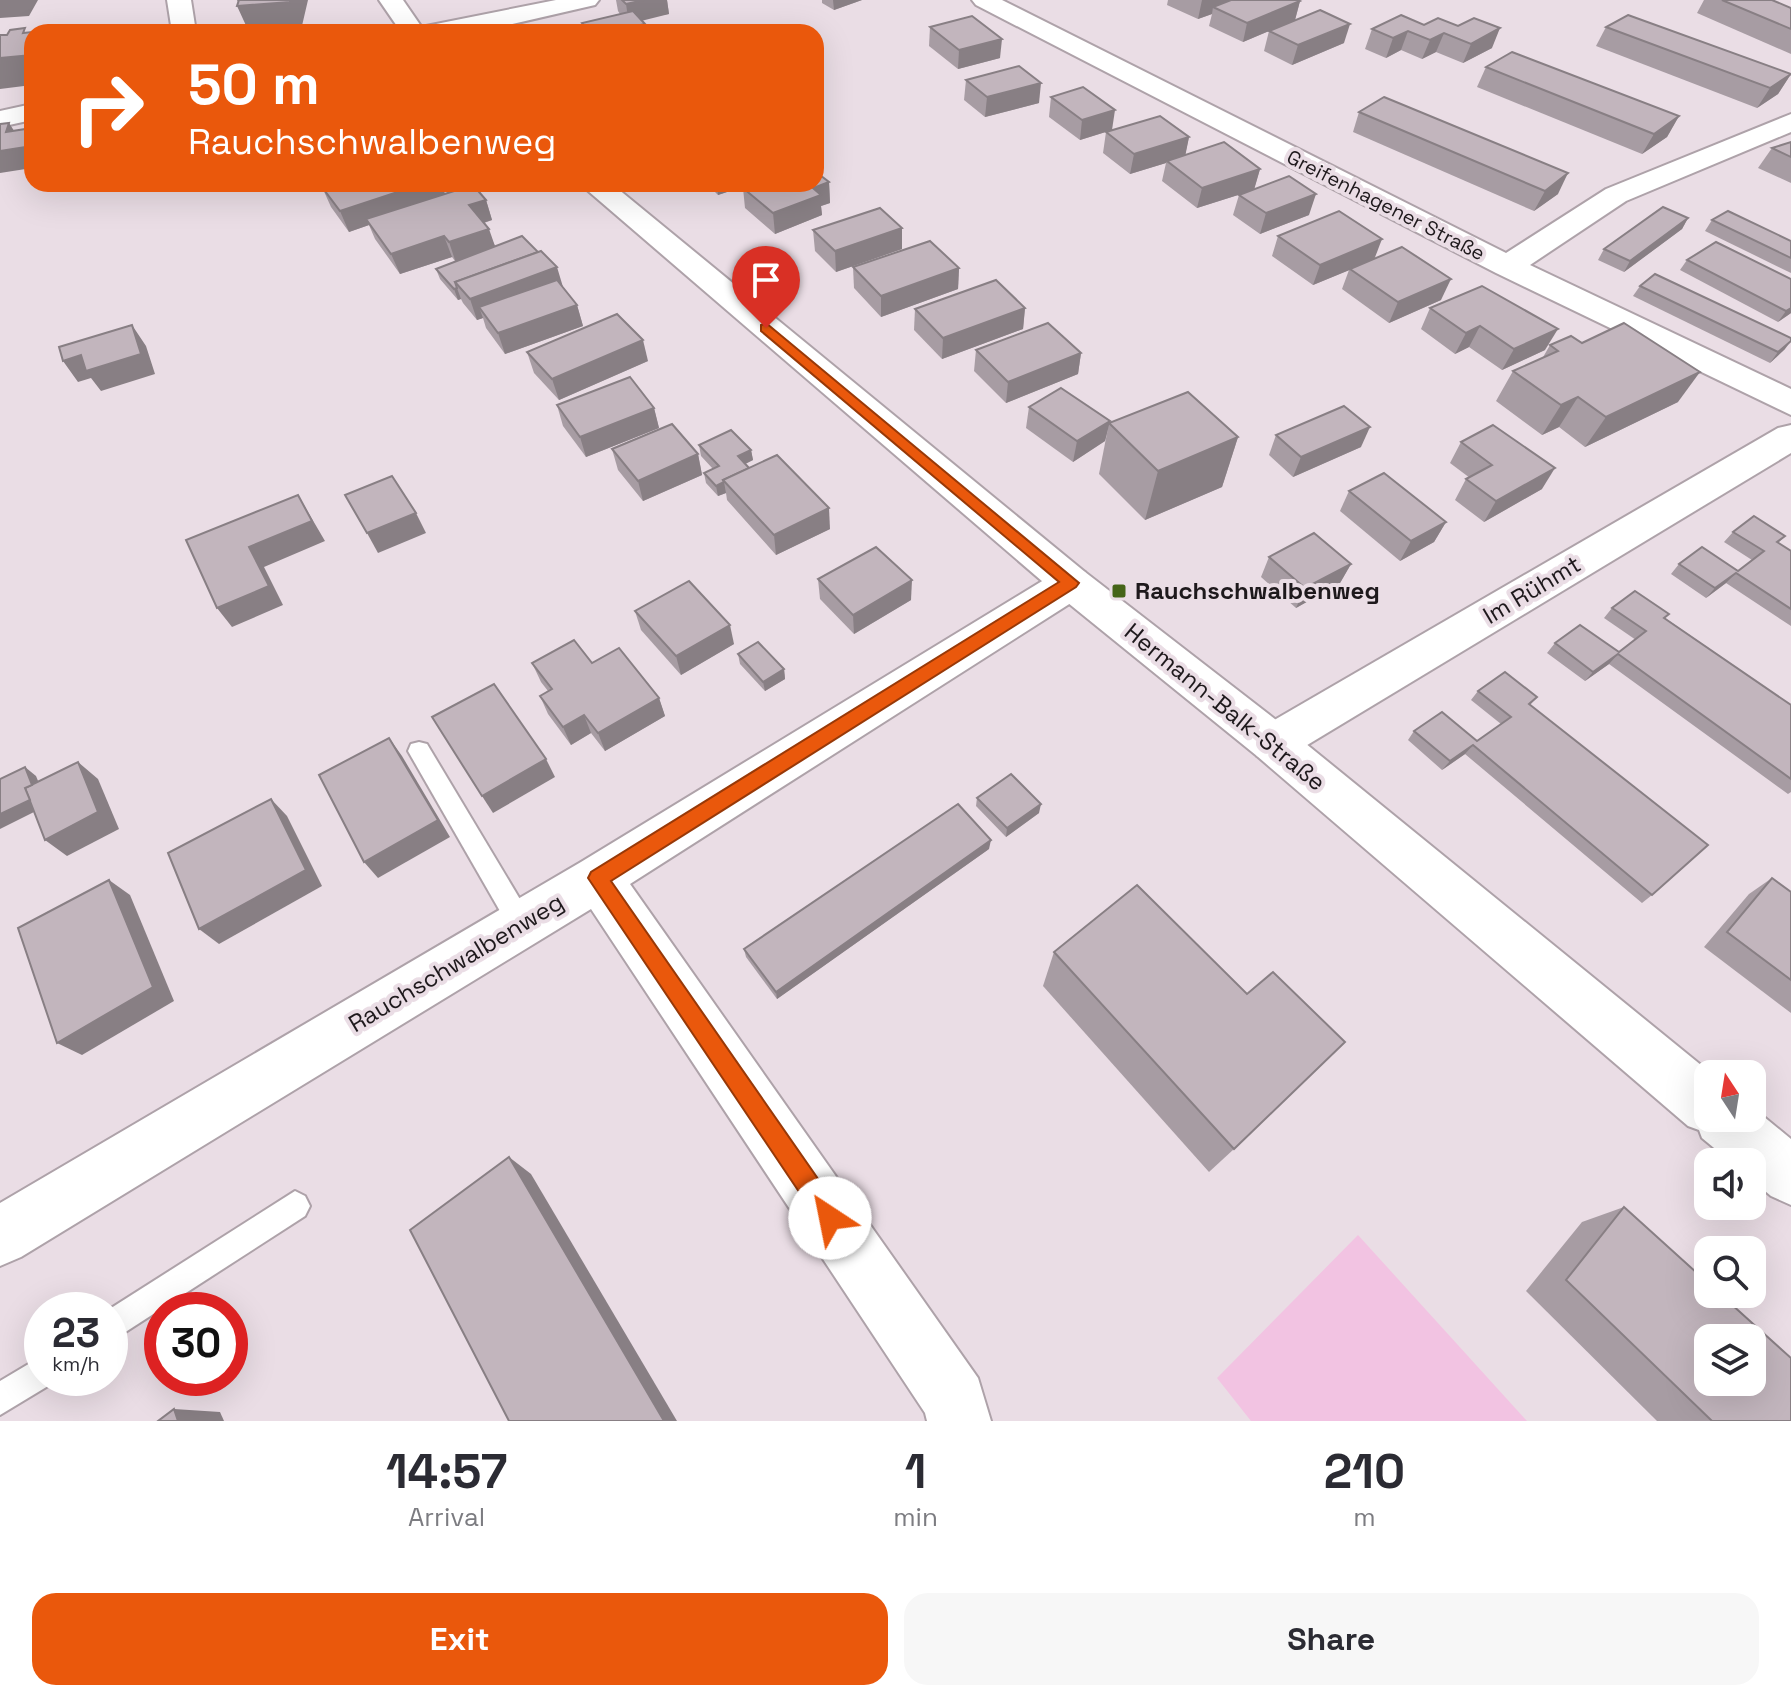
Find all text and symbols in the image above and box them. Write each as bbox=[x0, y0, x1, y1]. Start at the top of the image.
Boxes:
text: 50 m bbox=[188, 49, 320, 120]
icon: right bbox=[56, 56, 160, 160]
text: Rauchschwalbenweg bbox=[188, 119, 556, 165]
street label: Greifenhagener Straße bbox=[1282, 144, 1490, 266]
pin bbox=[732, 246, 800, 328]
icon: arrive bbox=[744, 258, 788, 302]
street label: Im Rühmt bbox=[1477, 548, 1586, 631]
place label: Rauchschwalbenweg bbox=[1135, 575, 1380, 606]
marker: Rauchschwalbenweg bbox=[1110, 582, 1128, 600]
street label: Hermann-Balk-Straße bbox=[1118, 616, 1332, 797]
street label: Rauchschwalbenweg bbox=[343, 886, 569, 1039]
north arrow bbox=[1694, 1060, 1766, 1132]
map controls bbox=[1694, 1060, 1766, 1396]
button: sound bbox=[1694, 1148, 1766, 1220]
position arrow bbox=[788, 1176, 872, 1260]
button: search bbox=[1694, 1236, 1766, 1308]
speed limit sign: 30 bbox=[144, 1292, 248, 1396]
text: 23 bbox=[52, 1308, 100, 1359]
button: layers bbox=[1694, 1324, 1766, 1396]
text: km/h bbox=[52, 1351, 100, 1377]
text: 14:57 bbox=[386, 1441, 507, 1502]
text: 1 bbox=[905, 1441, 926, 1502]
text: 210 bbox=[1324, 1441, 1405, 1502]
text: Arrival bbox=[408, 1500, 485, 1534]
text: min bbox=[893, 1500, 938, 1534]
text: m bbox=[1353, 1500, 1376, 1534]
button: Exit bbox=[32, 1593, 888, 1685]
button: Share bbox=[904, 1593, 1759, 1685]

